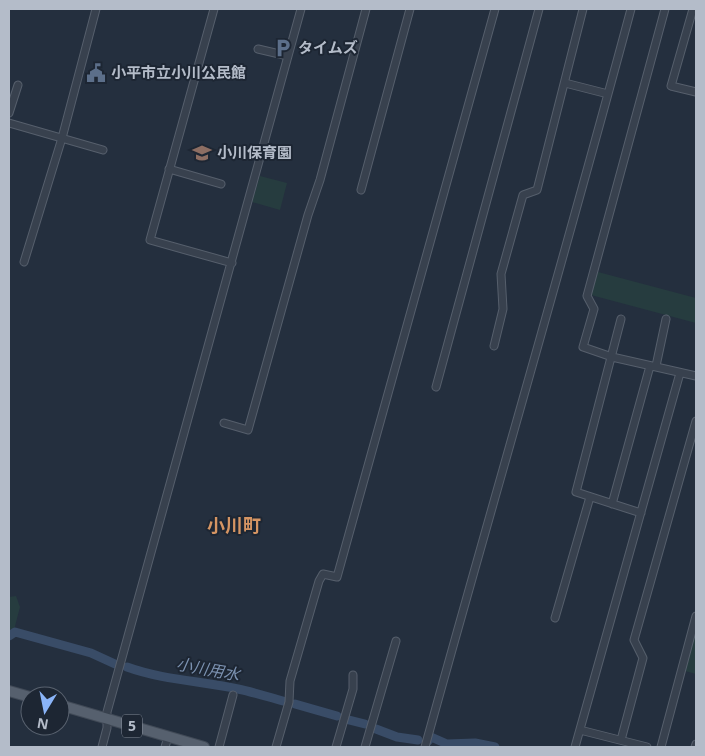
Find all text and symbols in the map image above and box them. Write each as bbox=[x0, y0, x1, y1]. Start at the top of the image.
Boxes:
parking icon: タイムズ bbox=[272, 37, 294, 59]
place label: タイムズ bbox=[298, 37, 358, 57]
public building icon: 小平市立小川公民館 bbox=[85, 62, 107, 84]
place label: 小平市立小川公民館 bbox=[111, 62, 246, 82]
school or university icon: 小川保育園 bbox=[191, 142, 213, 164]
place label: 小川保育園 bbox=[217, 142, 292, 162]
district label: 小川町 bbox=[207, 513, 261, 537]
water label: 小川用水 bbox=[175, 653, 243, 686]
north arrow bbox=[20, 686, 70, 736]
text: N bbox=[35, 714, 50, 735]
road number: 5 bbox=[122, 714, 142, 738]

